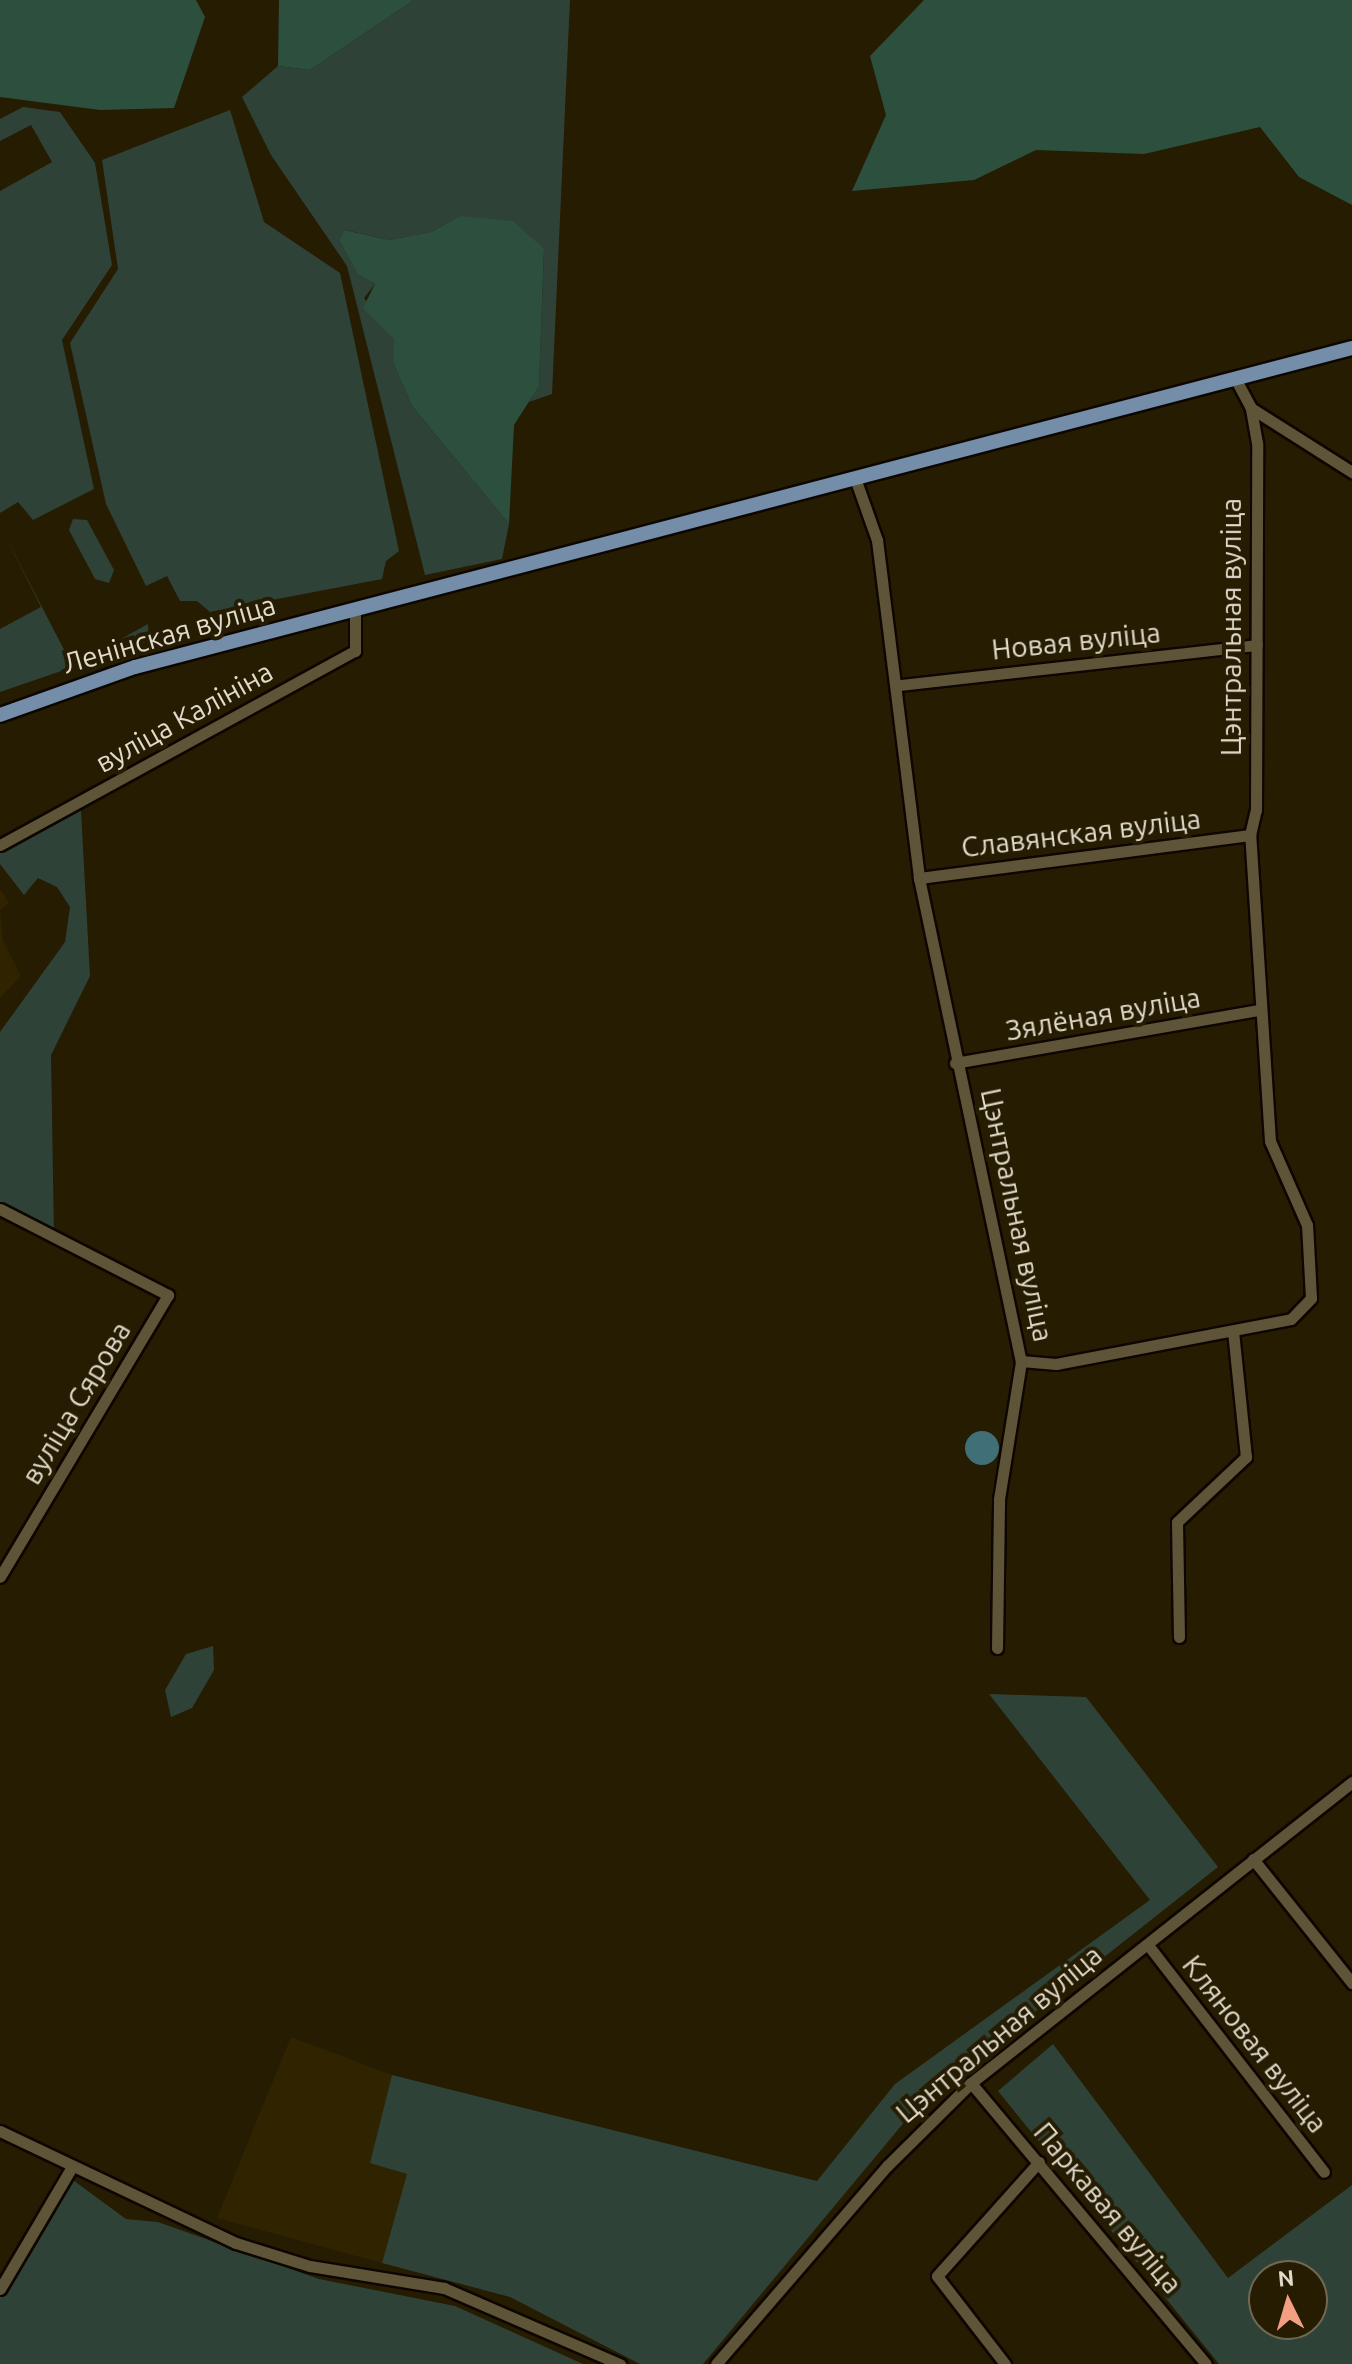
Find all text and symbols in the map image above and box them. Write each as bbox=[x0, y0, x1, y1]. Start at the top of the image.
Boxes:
street label: Цэнтральная вуліца bbox=[1214, 498, 1248, 756]
street label: Ленінская вуліца bbox=[59, 588, 279, 680]
street label: Новая вуліца bbox=[990, 615, 1162, 667]
street label: вуліца Калініна bbox=[90, 654, 278, 780]
street label: Славянская вуліца bbox=[959, 802, 1203, 864]
street label: Зялёная вуліца bbox=[1003, 980, 1203, 1048]
street label: Цэнтральная вуліца bbox=[974, 1085, 1060, 1345]
street label: вуліца Сярова bbox=[14, 1316, 138, 1490]
street label: Цэнтральная вуліца bbox=[889, 1938, 1109, 2130]
street label: Кляновая вуліца bbox=[1175, 1949, 1335, 2139]
street label: Паркавая вуліца bbox=[1027, 2116, 1189, 2300]
north arrow bbox=[1248, 2260, 1328, 2340]
text: N bbox=[1277, 2264, 1295, 2291]

